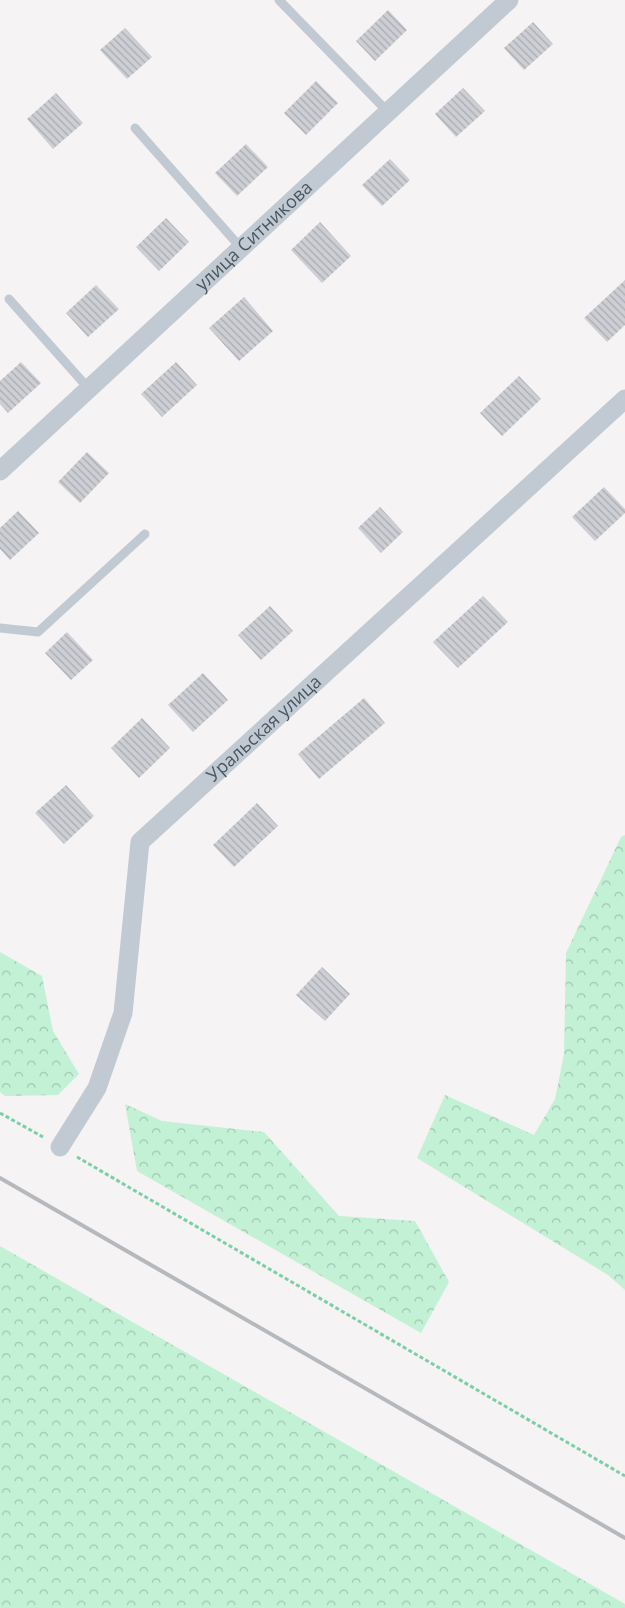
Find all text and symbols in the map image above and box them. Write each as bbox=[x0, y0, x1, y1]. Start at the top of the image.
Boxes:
street label: улица Ситникова bbox=[190, 175, 317, 295]
street label: Уральская улица bbox=[201, 669, 326, 787]

